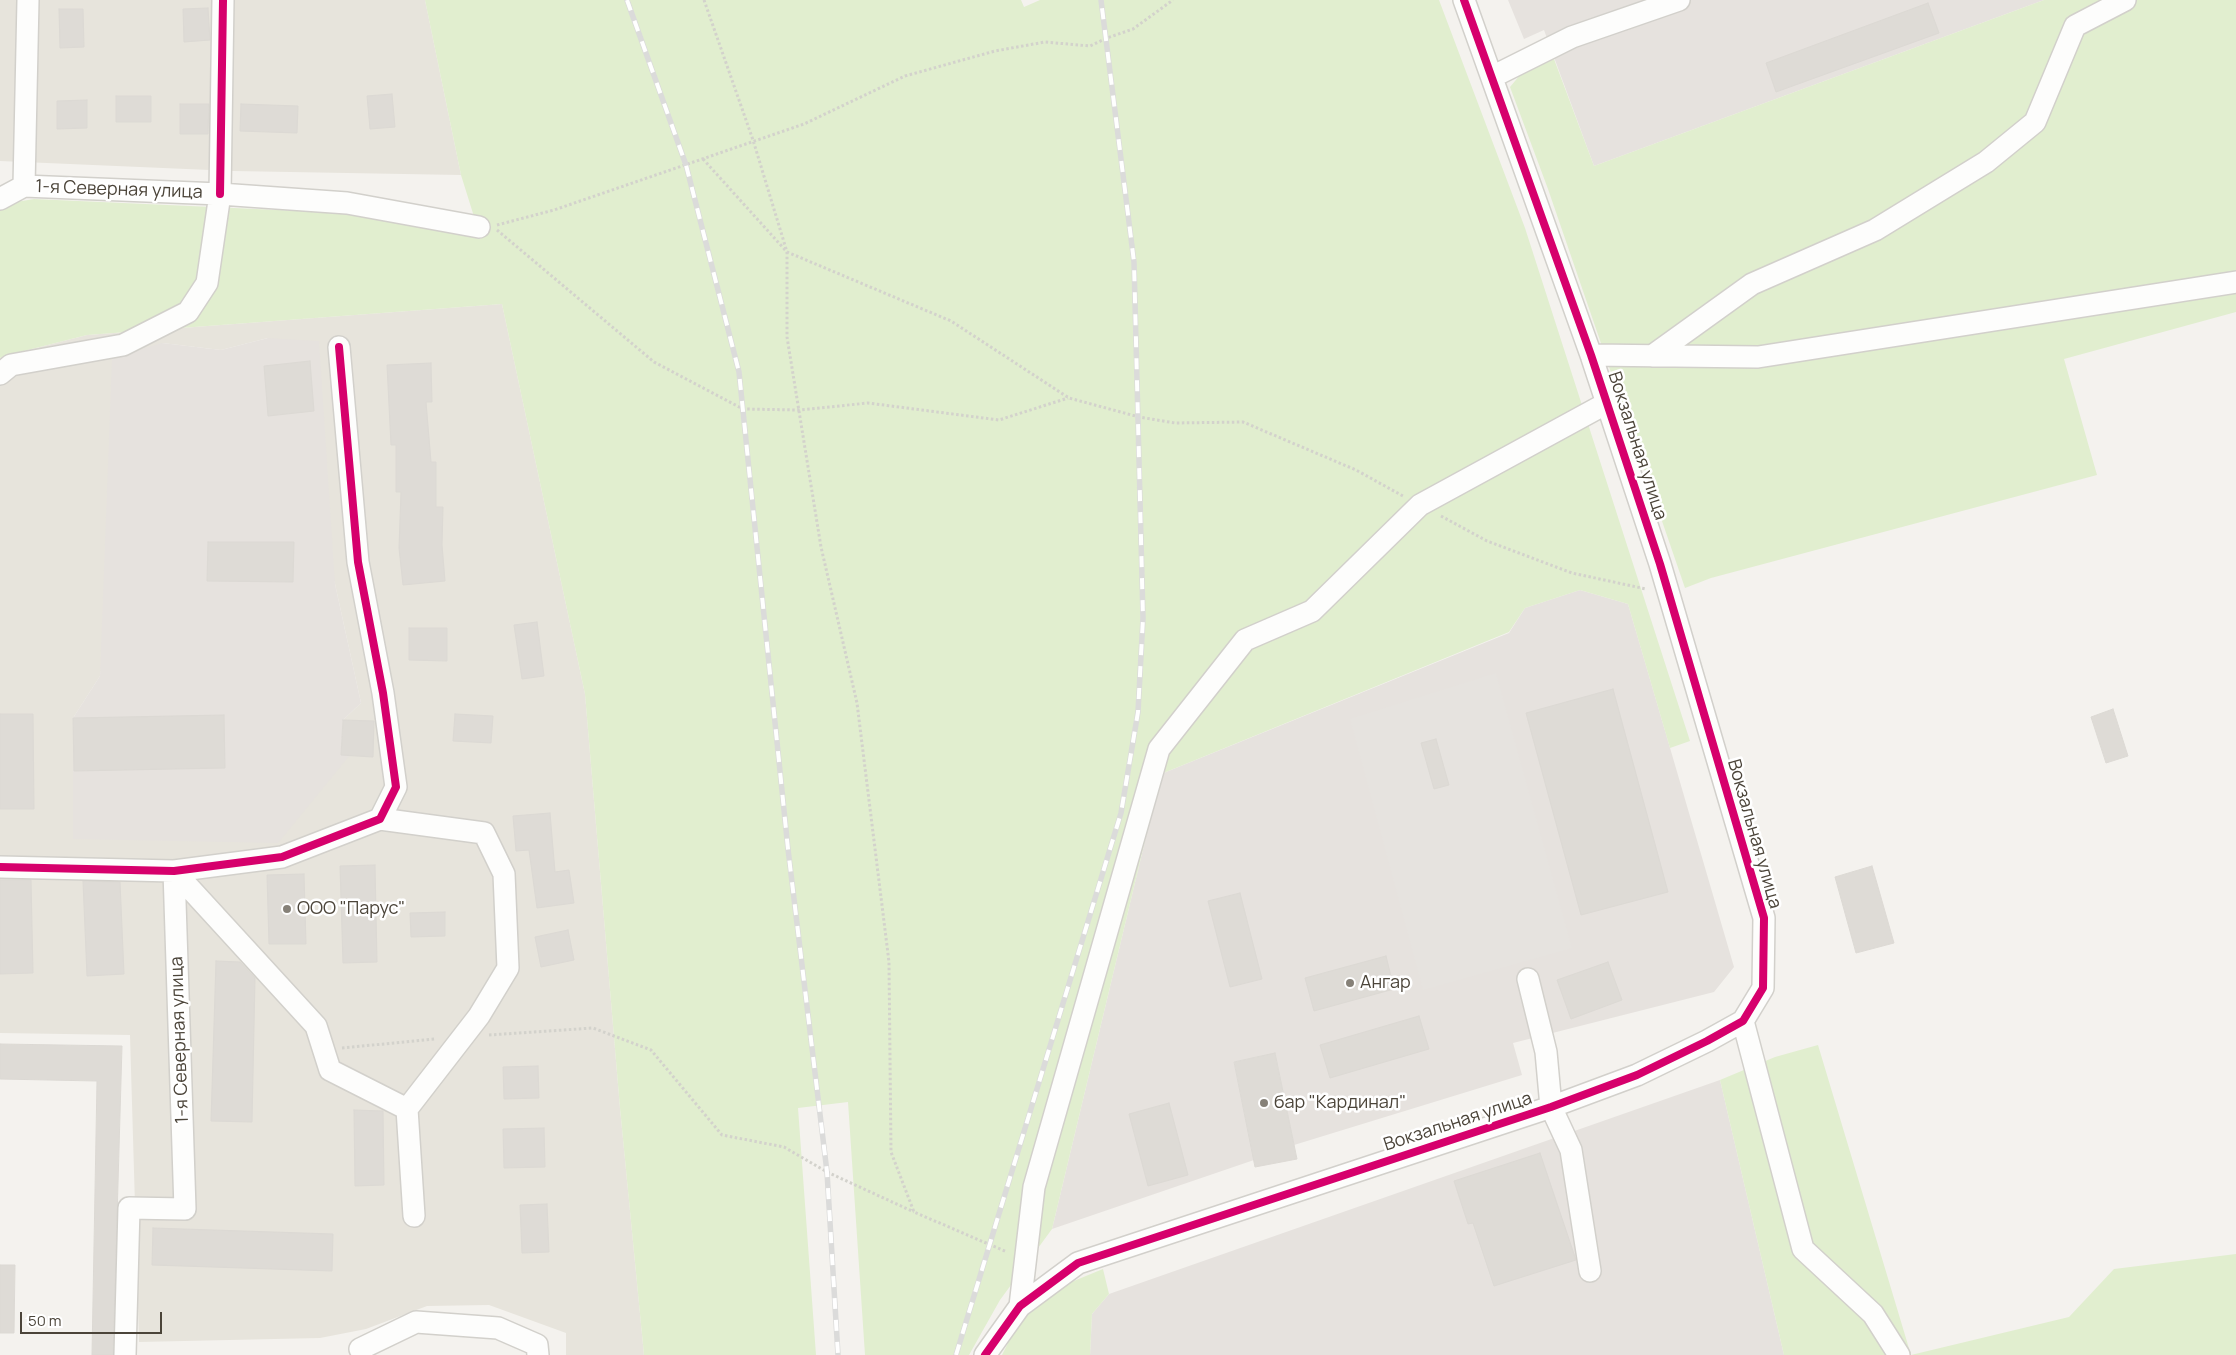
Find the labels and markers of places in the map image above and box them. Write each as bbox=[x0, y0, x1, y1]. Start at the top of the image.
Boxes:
place label: ООО "Парус" bbox=[297, 898, 405, 920]
marker: ООО "Парус" bbox=[281, 903, 293, 915]
place label: Ангар bbox=[1360, 972, 1411, 994]
marker: Ангар bbox=[1344, 977, 1356, 989]
place label: бар "Кардинал" bbox=[1274, 1092, 1406, 1114]
marker: бар "Кардинал" bbox=[1258, 1097, 1270, 1109]

